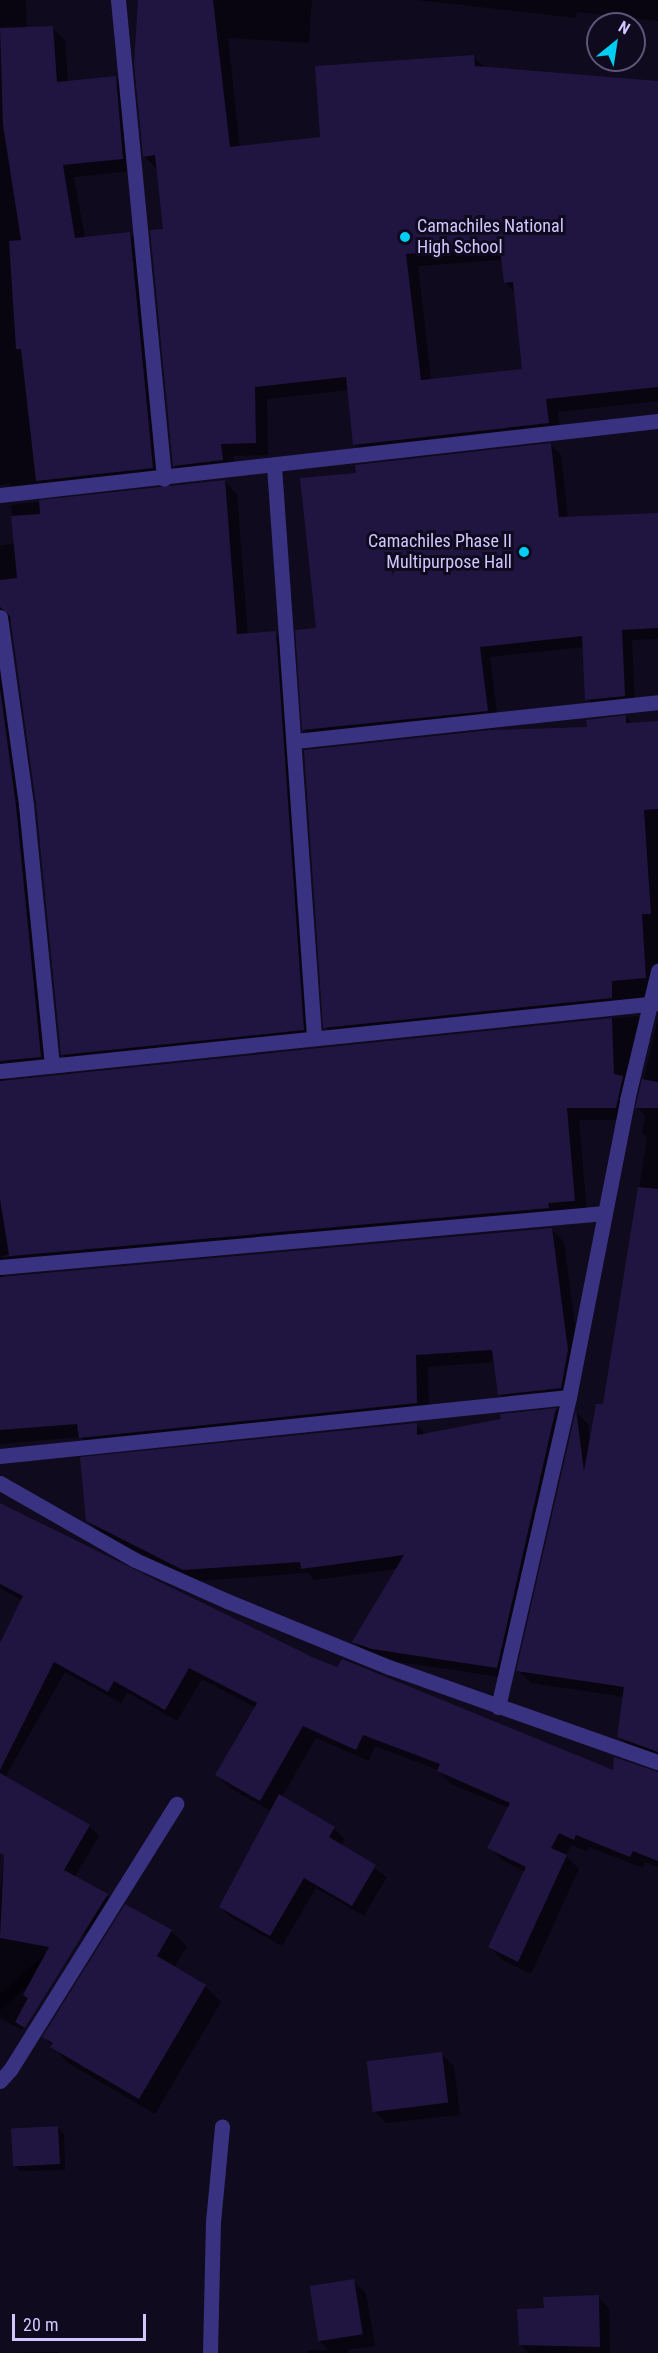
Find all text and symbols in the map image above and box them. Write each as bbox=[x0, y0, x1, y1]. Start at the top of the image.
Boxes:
north arrow bbox=[586, 12, 646, 72]
text: N bbox=[615, 17, 633, 38]
place label: Camachiles National High School bbox=[417, 216, 564, 258]
marker: Camachiles National High School bbox=[398, 230, 412, 244]
place label: Camachiles Phase II Multipurpose Hall bbox=[368, 531, 512, 574]
marker: Camachiles Phase II Multipurpose Hall bbox=[517, 545, 531, 559]
scale bar bbox=[15, 2302, 148, 2340]
text: 20 m bbox=[23, 2314, 58, 2335]

